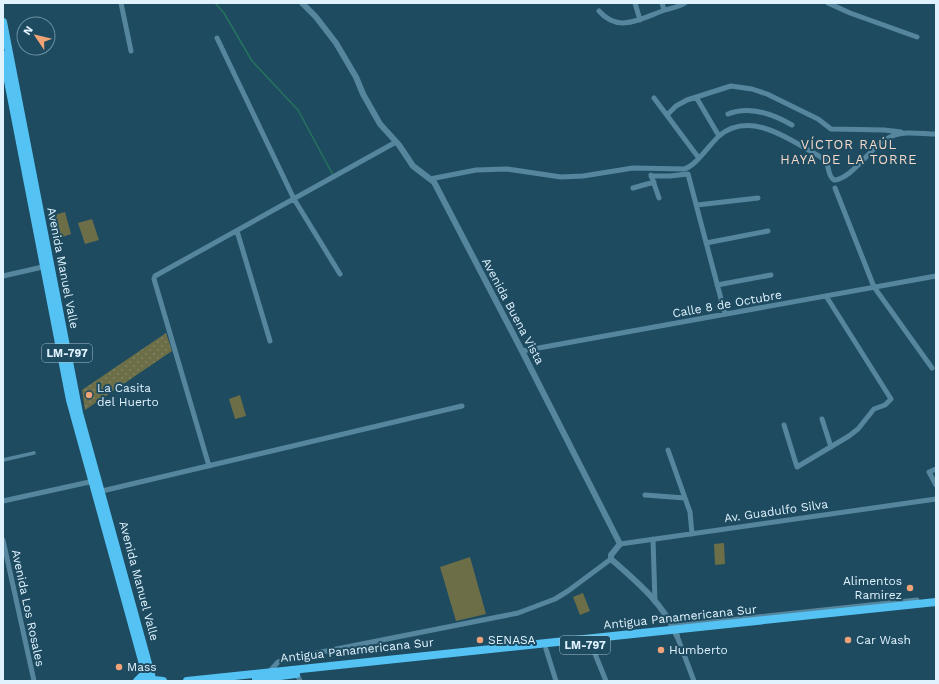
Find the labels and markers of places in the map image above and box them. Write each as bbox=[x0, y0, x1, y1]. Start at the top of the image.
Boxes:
place label: La Casita del Huerto bbox=[97, 381, 159, 409]
marker: La Casita del Huerto bbox=[84, 390, 94, 400]
place label: Alimentos Ramirez bbox=[843, 574, 902, 602]
marker: Alimentos Ramirez bbox=[905, 583, 915, 593]
place label: SENASA bbox=[488, 633, 536, 647]
place label: Car Wash bbox=[856, 633, 911, 647]
marker: SENASA bbox=[475, 635, 485, 645]
marker: Car Wash bbox=[843, 635, 853, 645]
place label: Humberto bbox=[669, 643, 728, 657]
marker: Humberto bbox=[656, 645, 666, 655]
place label: Mass bbox=[127, 660, 157, 674]
marker: Mass bbox=[114, 662, 124, 672]

